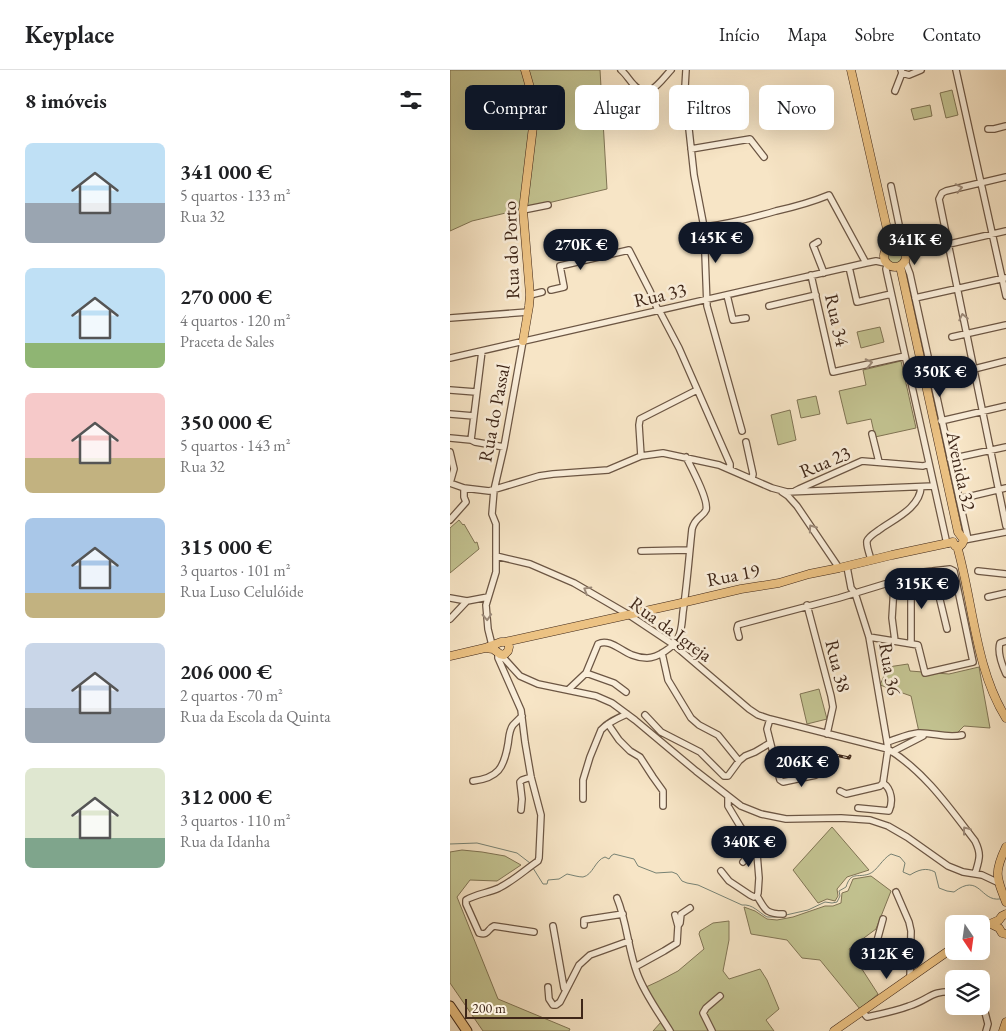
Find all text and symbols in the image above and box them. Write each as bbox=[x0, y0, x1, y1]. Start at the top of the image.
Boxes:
text: Keyplace bbox=[25, 19, 114, 50]
text: Início bbox=[719, 23, 760, 46]
text: Mapa bbox=[788, 23, 827, 46]
text: Sobre bbox=[855, 23, 894, 46]
text: Contato bbox=[922, 23, 981, 46]
chip: Comprar bbox=[465, 85, 565, 130]
chip: Alugar bbox=[575, 85, 659, 130]
chip: Filtros bbox=[669, 85, 749, 130]
chip: Novo bbox=[759, 85, 834, 130]
icon: filters bbox=[397, 86, 425, 114]
text: 8 imóveis bbox=[25, 87, 107, 114]
text: 341 000 € bbox=[180, 158, 272, 185]
icon: home bbox=[65, 163, 125, 223]
one-way arrow bbox=[955, 184, 964, 194]
text: 5 quartos · 133 m² bbox=[180, 185, 291, 206]
street label: Rua do Porto bbox=[497, 200, 525, 300]
text: Rua 32 bbox=[180, 206, 225, 227]
pin: 145K € bbox=[675, 222, 757, 264]
pin: 341K € bbox=[874, 224, 956, 266]
text: 145K € bbox=[689, 227, 743, 248]
pin: 270K € bbox=[540, 228, 622, 271]
text: 341K € bbox=[888, 229, 942, 250]
text: 270K € bbox=[554, 234, 608, 255]
street label: Rua 33 bbox=[631, 277, 689, 313]
text: 270 000 € bbox=[180, 283, 272, 310]
icon: home bbox=[65, 288, 125, 348]
street label: Rua 34 bbox=[819, 291, 855, 350]
text: 4 quartos · 120 m² bbox=[180, 310, 291, 331]
one-way arrow bbox=[958, 313, 968, 322]
text: Praceta de Sales bbox=[180, 331, 274, 352]
pin: 350K € bbox=[899, 356, 981, 398]
one-way arrow bbox=[864, 359, 873, 369]
street label: Rua do Passal bbox=[472, 361, 516, 464]
text: 350K € bbox=[913, 361, 967, 382]
text: 350 000 € bbox=[180, 408, 272, 435]
icon: home bbox=[65, 413, 125, 473]
street label: Avenida 32 bbox=[940, 428, 982, 513]
text: 5 quartos · 143 m² bbox=[180, 435, 291, 456]
street label: Rua 23 bbox=[796, 440, 854, 484]
text: Rua 32 bbox=[180, 456, 225, 477]
one-way arrow bbox=[809, 525, 819, 534]
text: 315 000 € bbox=[180, 533, 272, 560]
icon: home bbox=[65, 538, 125, 598]
street label: Rua 19 bbox=[705, 558, 761, 592]
text: 3 quartos · 101 m² bbox=[180, 560, 291, 581]
pin: 315K € bbox=[881, 568, 963, 610]
text: 315K € bbox=[895, 573, 949, 594]
text: Rua Luso Celulóide bbox=[180, 581, 303, 602]
one-way arrow bbox=[583, 587, 592, 597]
street label: Rua da Igreja bbox=[625, 591, 718, 668]
one-way arrow bbox=[481, 613, 492, 621]
street label: Rua 38 bbox=[819, 637, 857, 695]
street label: Rua 36 bbox=[873, 641, 907, 697]
text: 206 000 € bbox=[180, 658, 272, 685]
icon: home bbox=[65, 663, 125, 723]
text: 2 quartos · 70 m² bbox=[180, 685, 283, 706]
text: Rua da Escola da Quinta bbox=[180, 706, 331, 727]
pin: 206K € bbox=[761, 746, 843, 788]
text: 206K € bbox=[775, 751, 829, 772]
text: 312 000 € bbox=[180, 783, 272, 810]
icon: home bbox=[65, 788, 125, 848]
text: 3 quartos · 110 m² bbox=[180, 810, 291, 831]
pin: 340K € bbox=[708, 826, 790, 868]
one-way arrow bbox=[963, 826, 972, 836]
text: Rua da Idanha bbox=[180, 831, 270, 852]
text: 340K € bbox=[722, 831, 776, 852]
north arrow bbox=[945, 915, 990, 960]
map controls bbox=[945, 915, 990, 1015]
pin: 312K € bbox=[846, 938, 928, 980]
text: 312K € bbox=[860, 943, 914, 964]
button: layers bbox=[945, 970, 990, 1015]
scale bar bbox=[465, 996, 582, 1019]
text: 200 m bbox=[472, 999, 506, 1017]

